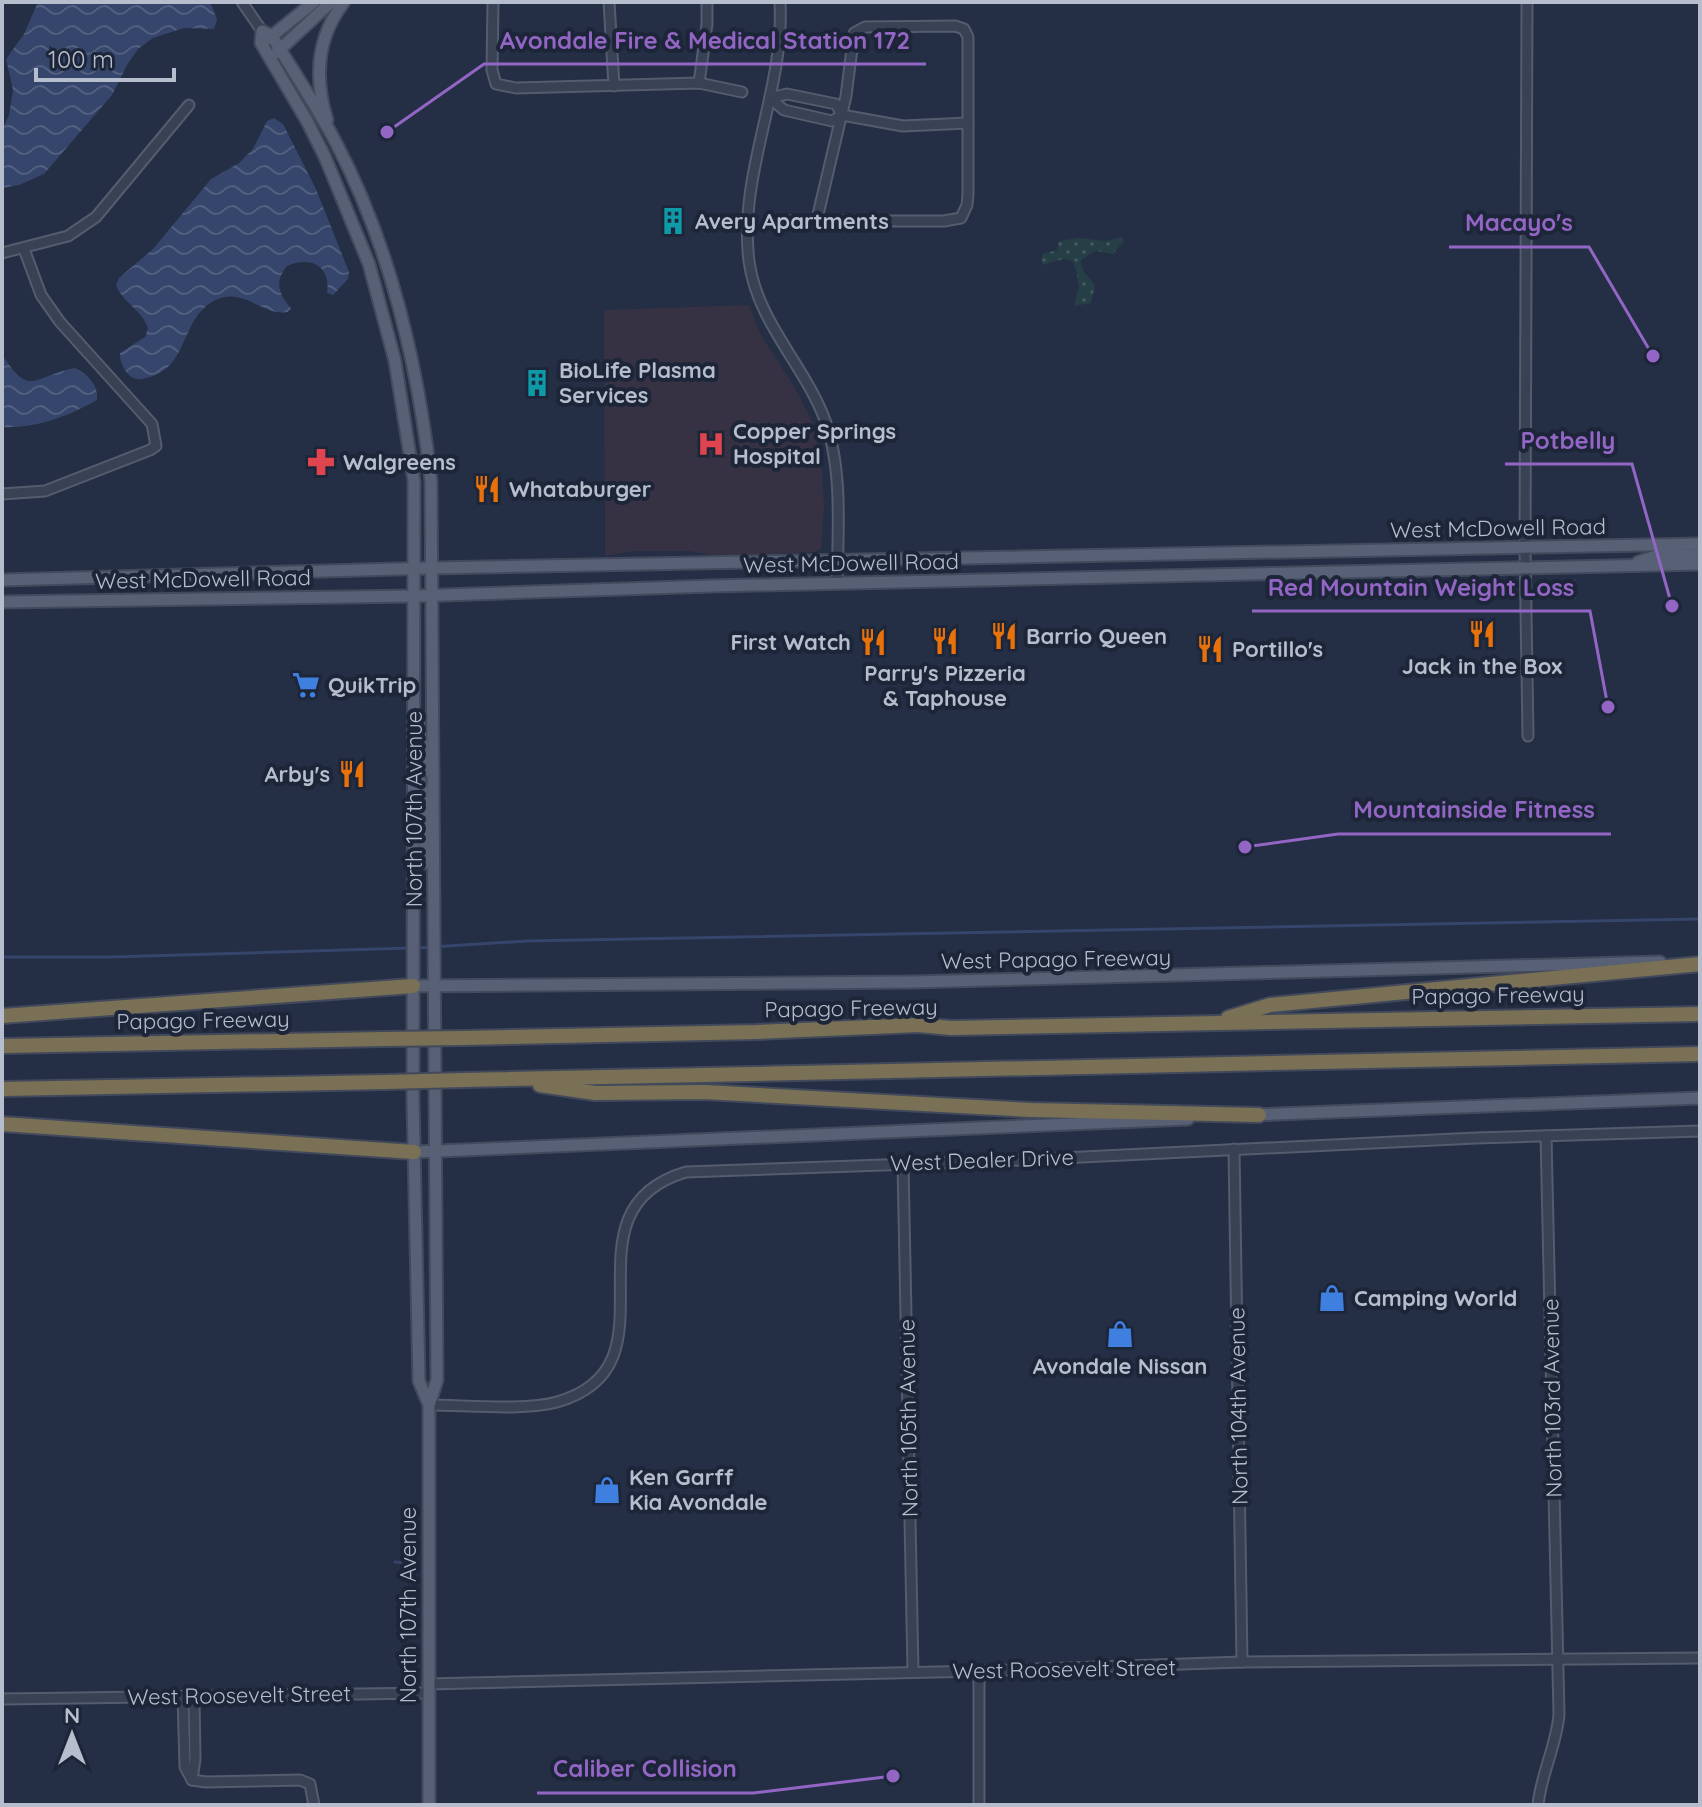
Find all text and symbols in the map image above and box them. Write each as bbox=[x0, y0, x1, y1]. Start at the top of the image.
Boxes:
callout: Avondale Fire & Medical Station 172 bbox=[484, 16, 926, 64]
text: Avondale Fire & Medical Station 172 bbox=[500, 25, 910, 55]
scale bar bbox=[36, 32, 174, 82]
text: 100 m bbox=[48, 44, 114, 74]
callout: Macayo's bbox=[1449, 199, 1589, 247]
building icon: Avery Apartments bbox=[658, 206, 688, 236]
place label: Avery Apartments bbox=[695, 207, 889, 235]
text: Macayo's bbox=[1465, 207, 1573, 237]
place label: BioLife Plasma Services bbox=[559, 356, 716, 409]
building icon: BioLife Plasma Services bbox=[522, 368, 552, 398]
callout: Potbelly bbox=[1505, 416, 1632, 464]
place label: Copper Springs Hospital bbox=[733, 417, 896, 470]
text: Potbelly bbox=[1521, 425, 1615, 455]
hospital icon: Copper Springs Hospital bbox=[696, 429, 726, 459]
pharmacy icon: Walgreens bbox=[306, 447, 336, 477]
place label: Walgreens bbox=[343, 448, 456, 476]
restaurant icon: Whataburger bbox=[472, 474, 502, 504]
place label: Whataburger bbox=[509, 475, 652, 503]
street label: West McDowell Road bbox=[1390, 512, 1606, 544]
street label: West McDowell Road bbox=[743, 547, 959, 579]
street label: West McDowell Road bbox=[95, 563, 311, 595]
callout: Red Mountain Weight Loss bbox=[1252, 563, 1590, 611]
text: Red Mountain Weight Loss bbox=[1268, 572, 1574, 602]
restaurant icon: Jack in the Box bbox=[1467, 619, 1497, 649]
restaurant icon: Barrio Queen bbox=[989, 621, 1019, 651]
place label: Barrio Queen bbox=[1026, 622, 1167, 650]
restaurant icon: Parry's Pizzeria & Taphouse bbox=[930, 626, 960, 656]
restaurant icon: First Watch bbox=[858, 627, 888, 657]
place label: First Watch bbox=[731, 628, 851, 656]
restaurant icon: Portillo's bbox=[1195, 634, 1225, 664]
place label: Portillo's bbox=[1232, 635, 1323, 663]
place label: Jack in the Box bbox=[1402, 652, 1562, 680]
place label: Parry's Pizzeria & Taphouse bbox=[864, 659, 1026, 712]
supermarket icon: QuikTrip bbox=[291, 670, 321, 700]
place label: QuikTrip bbox=[328, 671, 416, 699]
street label: North 107th Avenue bbox=[400, 711, 428, 907]
restaurant icon: Arby's bbox=[337, 759, 367, 789]
place label: Arby's bbox=[264, 760, 330, 788]
callout: Mountainside Fitness bbox=[1338, 786, 1611, 834]
text: Mountainside Fitness bbox=[1353, 794, 1595, 824]
street label: West Papago Freeway bbox=[941, 943, 1171, 975]
street label: Papago Freeway bbox=[1411, 979, 1585, 1011]
street label: Papago Freeway bbox=[764, 992, 938, 1024]
street label: Papago Freeway bbox=[116, 1004, 290, 1036]
street label: West Dealer Drive bbox=[890, 1143, 1074, 1177]
shop icon: Camping World bbox=[1317, 1283, 1347, 1313]
place label: Camping World bbox=[1354, 1284, 1517, 1312]
street label: North 103rd Avenue bbox=[1536, 1298, 1568, 1498]
street label: North 104th Avenue bbox=[1222, 1307, 1254, 1505]
street label: North 105th Avenue bbox=[892, 1319, 924, 1517]
shop icon: Avondale Nissan bbox=[1105, 1319, 1135, 1349]
place label: Avondale Nissan bbox=[1033, 1352, 1207, 1380]
place label: Ken Garff Kia Avondale bbox=[629, 1463, 767, 1516]
shop icon: Ken Garff Kia Avondale bbox=[592, 1475, 622, 1505]
street label: North 107th Avenue bbox=[394, 1507, 422, 1703]
street label: West Roosevelt Street bbox=[952, 1653, 1176, 1685]
street label: West Roosevelt Street bbox=[127, 1679, 351, 1711]
north arrow bbox=[32, 1695, 112, 1775]
text: N bbox=[64, 1701, 80, 1729]
callout: Caliber Collision bbox=[537, 1745, 753, 1793]
text: Caliber Collision bbox=[553, 1753, 737, 1783]

